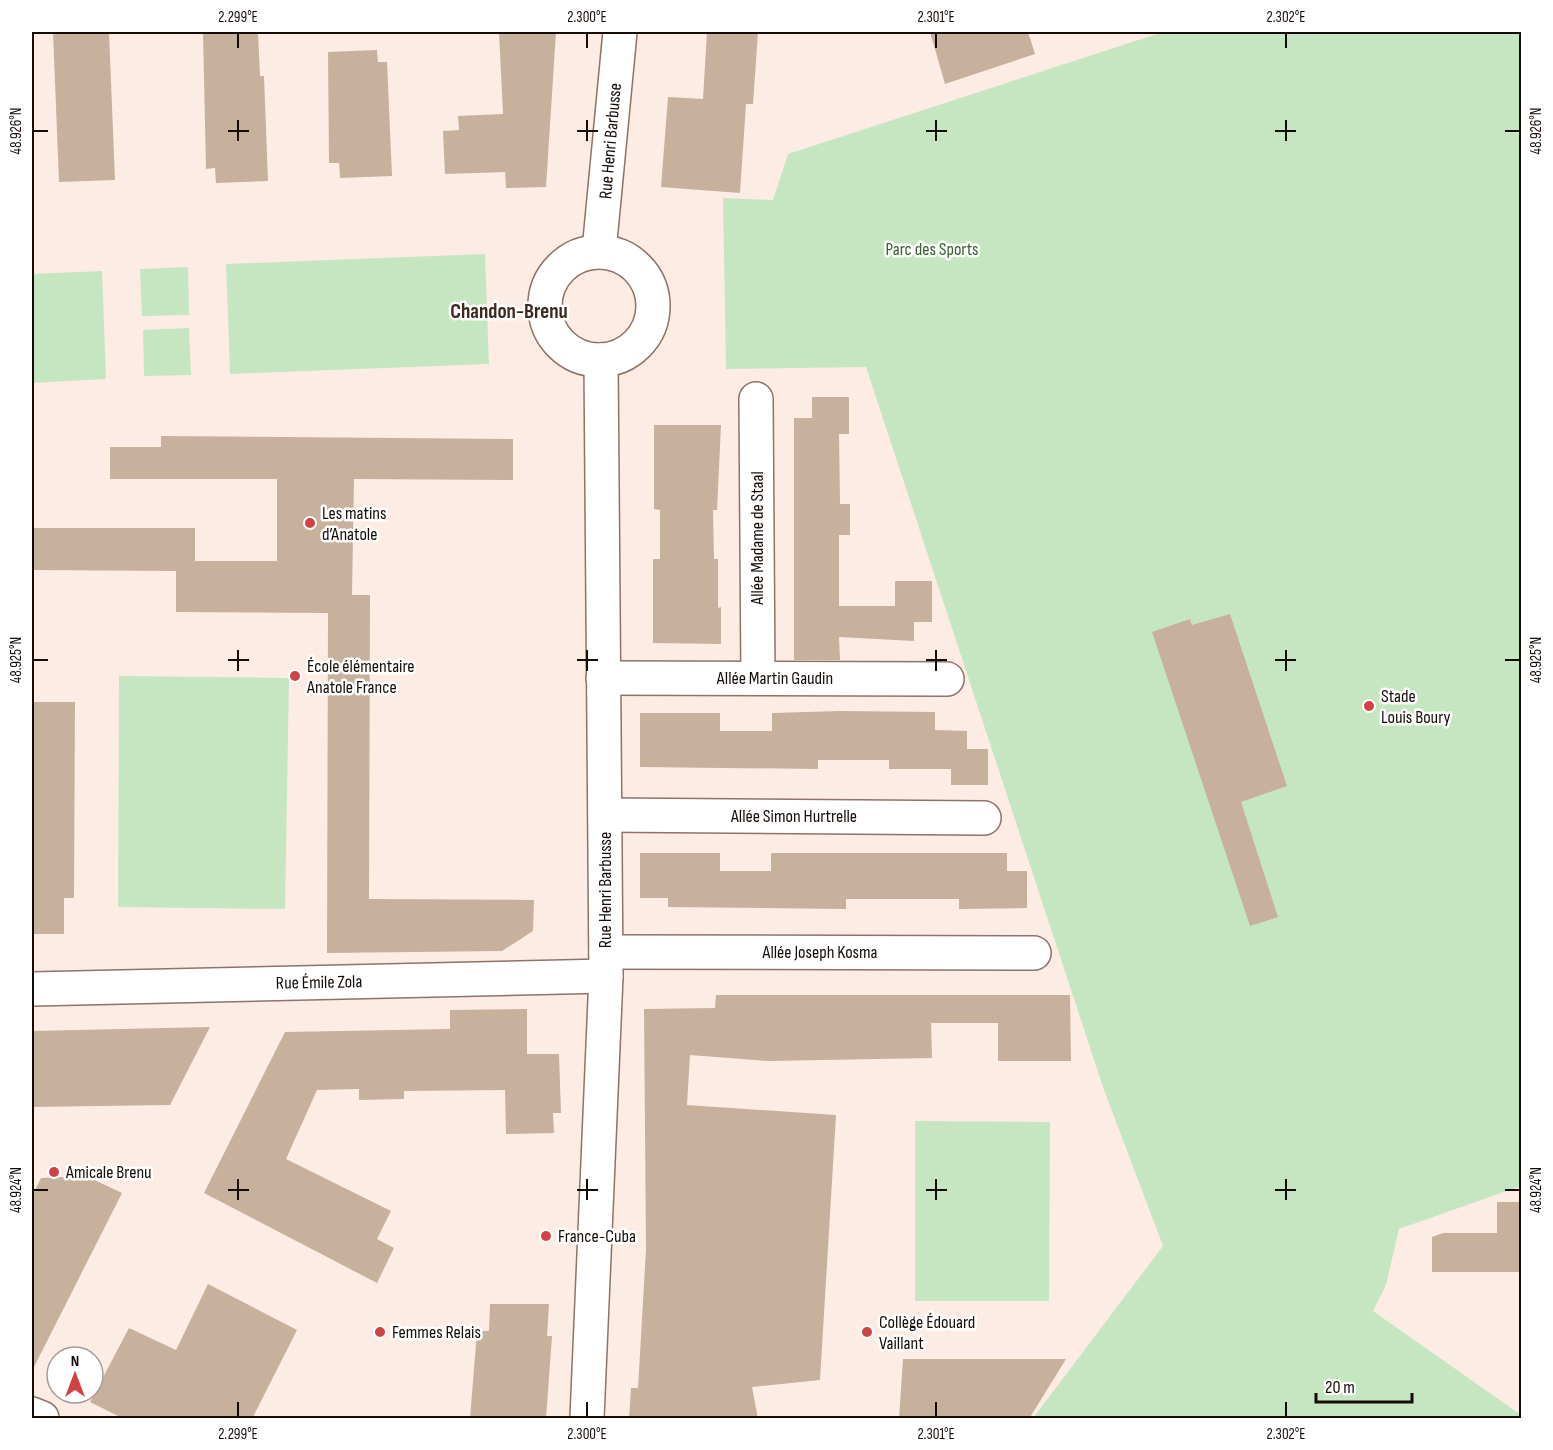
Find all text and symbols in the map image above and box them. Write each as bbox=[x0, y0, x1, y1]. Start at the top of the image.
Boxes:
text: 2.299°E bbox=[218, 8, 258, 27]
text: 2.300°E bbox=[567, 8, 607, 27]
text: 2.301°E bbox=[917, 8, 955, 27]
text: 2.302°E bbox=[1267, 8, 1305, 27]
street label: Rue Henri Barbusse bbox=[595, 82, 626, 200]
text: 48.926°N bbox=[7, 108, 26, 154]
text: 48.926°N bbox=[1527, 108, 1546, 154]
park label: Parc des Sports bbox=[885, 239, 979, 260]
district label: Chandon-Brenu bbox=[450, 299, 568, 324]
street label: Allée Madame de Staal bbox=[747, 471, 768, 606]
place label: Les matins d’Anatole bbox=[322, 503, 387, 545]
marker: Les matins d’Anatole bbox=[303, 516, 317, 530]
text: 48.925°N bbox=[7, 637, 26, 683]
text: 48.925°N bbox=[1527, 637, 1546, 683]
place label: École élémentaire Anatole France bbox=[306, 656, 415, 698]
street label: Allée Martin Gaudin bbox=[716, 668, 833, 689]
marker: École élémentaire Anatole France bbox=[288, 669, 302, 683]
place label: Stade Louis Boury bbox=[1381, 686, 1450, 728]
marker: Stade Louis Boury bbox=[1362, 699, 1376, 713]
street label: Allée Simon Hurtrelle bbox=[730, 806, 857, 827]
street label: Rue Henri Barbusse bbox=[595, 832, 616, 948]
street label: Allée Joseph Kosma bbox=[761, 942, 878, 963]
street label: Rue Émile Zola bbox=[276, 971, 363, 994]
place label: Amicale Brenu bbox=[65, 1162, 152, 1183]
marker: Amicale Brenu bbox=[47, 1165, 61, 1179]
text: 48.924°N bbox=[7, 1167, 26, 1213]
text: 48.924°N bbox=[1527, 1167, 1546, 1213]
place label: France-Cuba bbox=[558, 1226, 636, 1247]
marker: France-Cuba bbox=[539, 1229, 553, 1243]
place label: Collège Édouard Vaillant bbox=[879, 1312, 975, 1354]
place label: Femmes Relais bbox=[392, 1322, 481, 1343]
marker: Femmes Relais bbox=[373, 1325, 387, 1339]
marker: Collège Édouard Vaillant bbox=[860, 1325, 874, 1339]
north arrow bbox=[45, 1345, 105, 1405]
text: N bbox=[71, 1352, 79, 1371]
scale bar bbox=[1316, 1366, 1412, 1404]
text: 20 m bbox=[1325, 1377, 1355, 1398]
text: 2.299°E bbox=[218, 1425, 258, 1444]
text: 2.300°E bbox=[567, 1425, 607, 1444]
text: 2.301°E bbox=[917, 1425, 955, 1444]
text: 2.302°E bbox=[1267, 1425, 1305, 1444]

